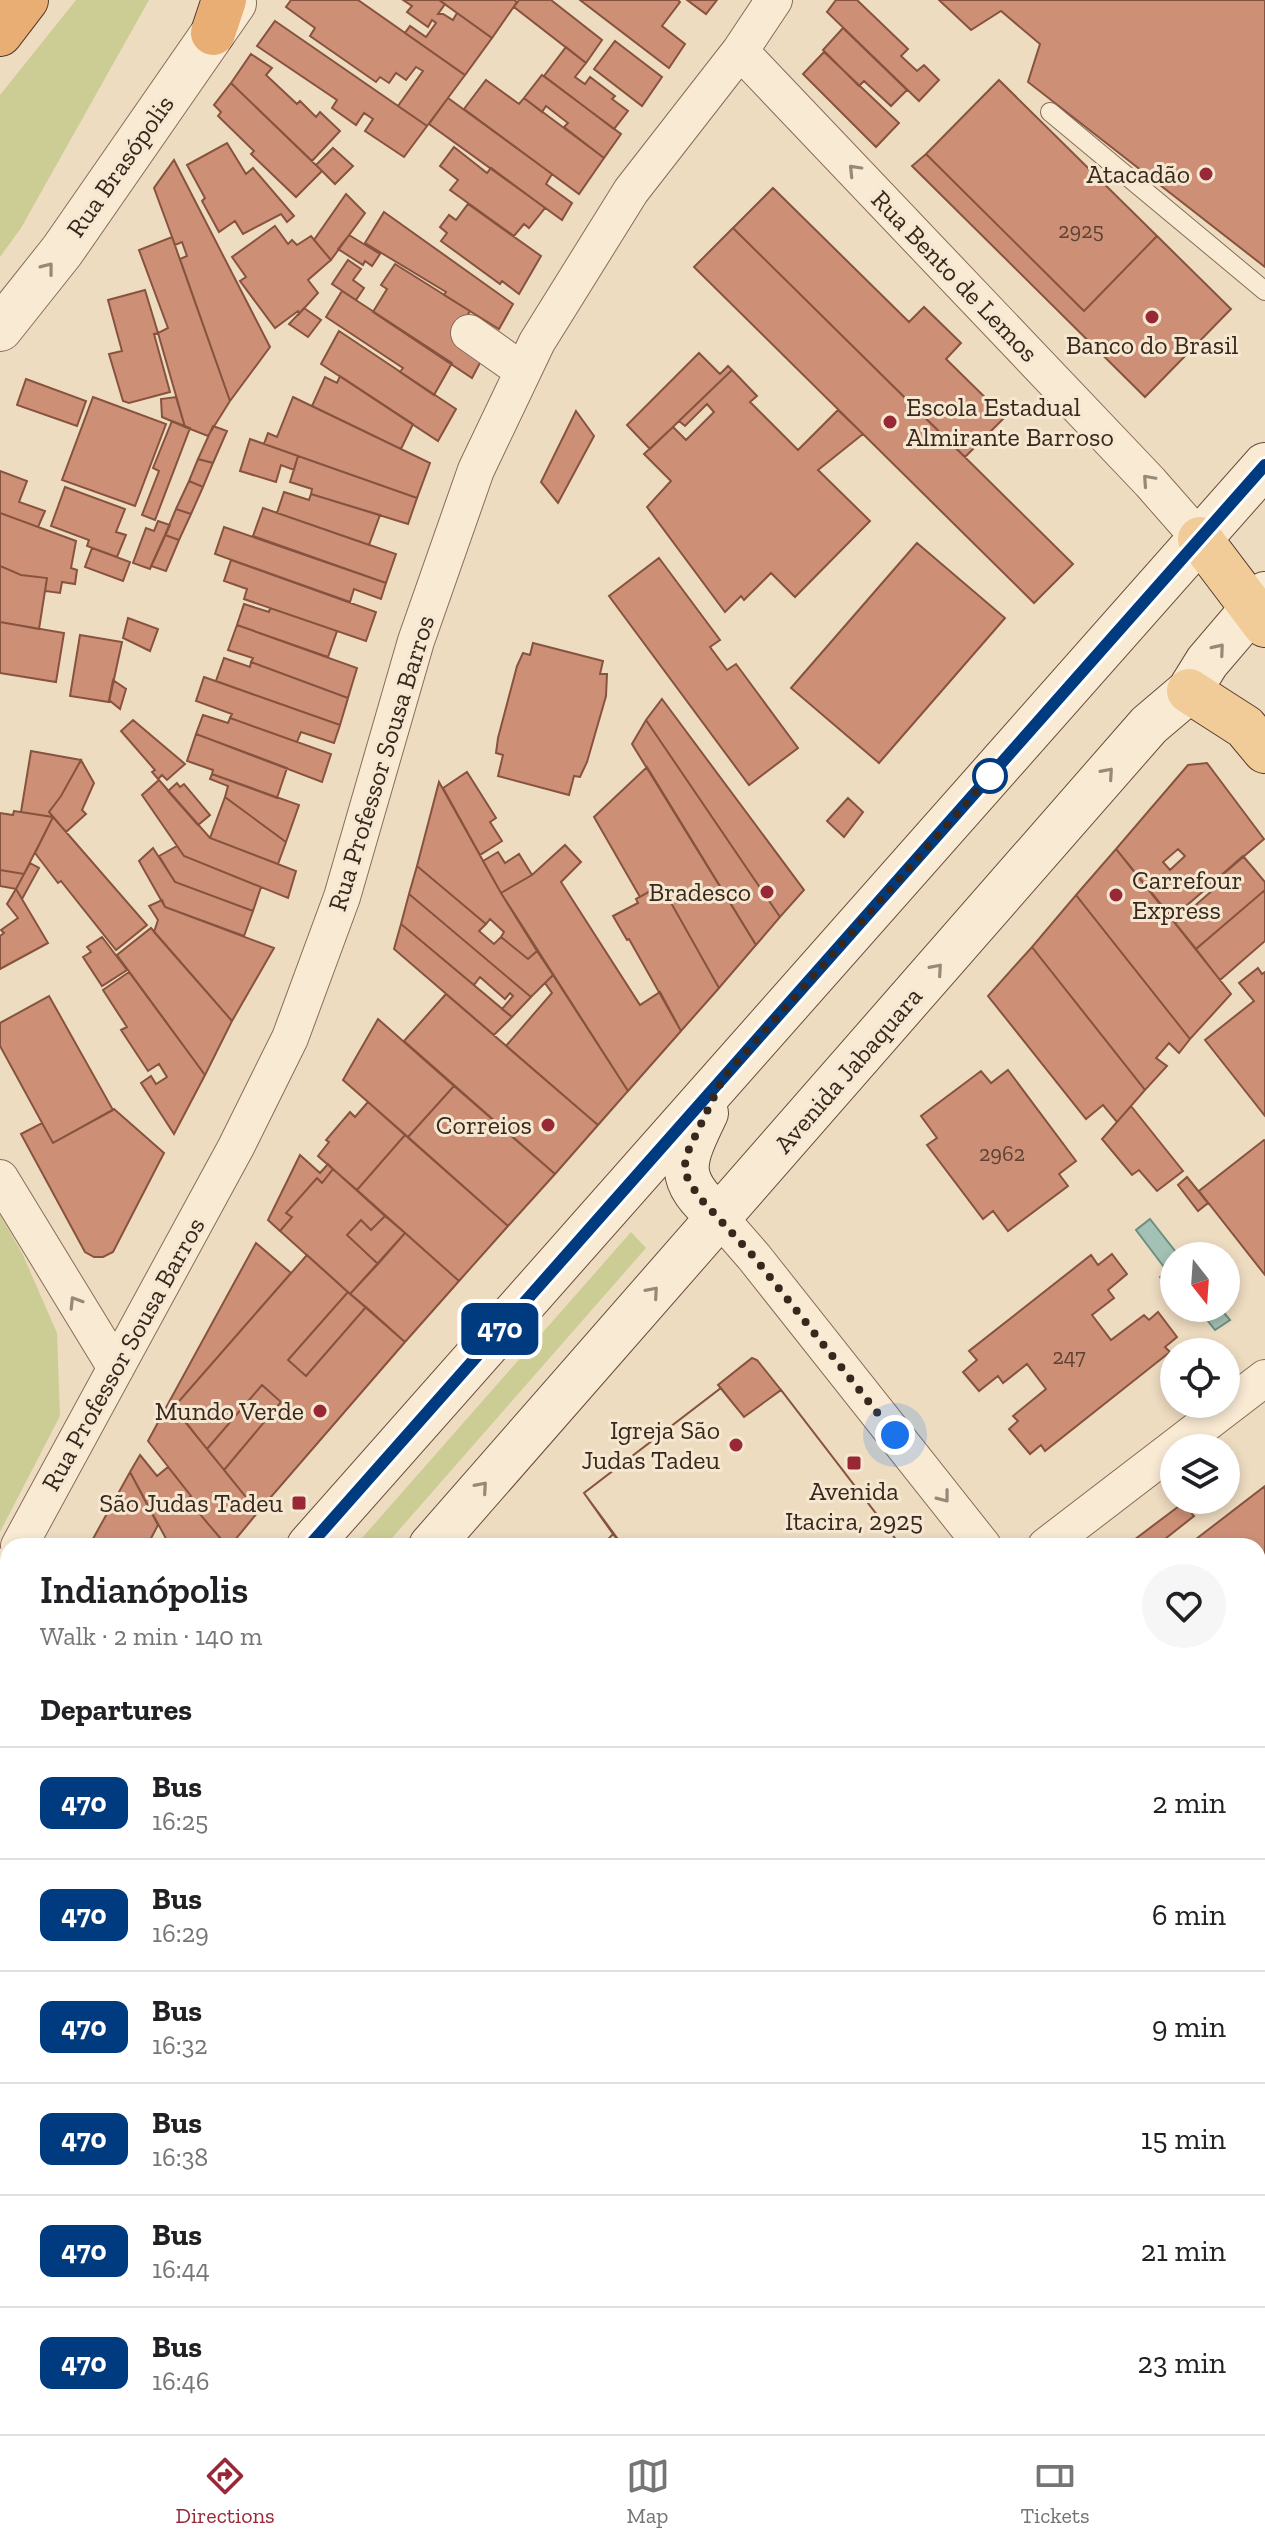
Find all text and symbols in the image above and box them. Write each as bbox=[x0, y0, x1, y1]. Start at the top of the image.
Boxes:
street label: Rua Brasópolis bbox=[59, 89, 181, 243]
place label: Atacadão bbox=[1087, 158, 1190, 190]
one-way arrow bbox=[848, 165, 863, 179]
marker: Atacadão bbox=[1197, 165, 1215, 183]
street label: Rua Bento de Lemos bbox=[865, 183, 1045, 369]
house number: 2925 bbox=[1058, 217, 1104, 244]
one-way arrow bbox=[38, 263, 53, 277]
marker: Banco do Brasil bbox=[1143, 308, 1161, 326]
place label: Banco do Brasil bbox=[1066, 329, 1238, 361]
place label: Escola Estadual Almirante Barroso bbox=[906, 391, 1114, 453]
marker: Escola Estadual Almirante Barroso bbox=[881, 413, 899, 431]
one-way arrow bbox=[1144, 475, 1158, 490]
street label: Rua Professor Sousa Barros bbox=[321, 611, 441, 915]
one-way arrow bbox=[1209, 644, 1224, 658]
unlabelled marker bbox=[973, 759, 1007, 793]
one-way arrow bbox=[1098, 767, 1112, 782]
place label: Carrefour Express bbox=[1132, 864, 1242, 926]
place label: Bradesco bbox=[649, 876, 751, 908]
marker: Bradesco bbox=[758, 883, 776, 901]
marker: Carrefour Express bbox=[1107, 886, 1125, 904]
one-way arrow bbox=[927, 963, 941, 978]
street label: Avenida Jabaquara bbox=[767, 980, 929, 1160]
place label: Correios bbox=[436, 1109, 532, 1141]
marker: Correios bbox=[539, 1116, 557, 1134]
house number: 2962 bbox=[979, 1140, 1025, 1167]
street label: Rua Professor Sousa Barros bbox=[34, 1212, 212, 1496]
north arrow bbox=[1160, 1242, 1240, 1322]
map controls bbox=[1160, 1242, 1240, 1514]
one-way arrow bbox=[644, 1286, 658, 1301]
one-way arrow bbox=[69, 1296, 84, 1310]
line badge: 470 bbox=[454, 1303, 546, 1355]
text: 470 bbox=[477, 1312, 523, 1345]
button: locate bbox=[1160, 1338, 1240, 1418]
house number: 247 bbox=[1052, 1343, 1086, 1370]
place label: Mundo Verde bbox=[155, 1395, 304, 1427]
marker: Mundo Verde bbox=[311, 1402, 329, 1420]
place label: Igreja São Judas Tadeu bbox=[581, 1414, 720, 1476]
your location bbox=[875, 1415, 915, 1455]
button: layers bbox=[1160, 1434, 1240, 1514]
marker: Igreja São Judas Tadeu bbox=[727, 1436, 745, 1454]
marker: Avenida Itacira, 2925 bbox=[845, 1454, 863, 1472]
place label: Avenida Itacira, 2925 bbox=[785, 1475, 923, 1537]
one-way arrow bbox=[472, 1482, 487, 1497]
place label: São Judas Tadeu bbox=[99, 1487, 283, 1519]
one-way arrow bbox=[934, 1488, 949, 1502]
marker: São Judas Tadeu bbox=[290, 1494, 308, 1512]
button: heart bbox=[1142, 1564, 1226, 1648]
text: Indianópolis bbox=[40, 1567, 248, 1613]
text: Walk · 2 min · 140 m bbox=[40, 1620, 262, 1652]
text: Departures bbox=[40, 1692, 192, 1728]
text: Bus bbox=[152, 1769, 202, 1805]
text: 2 min bbox=[1152, 1785, 1226, 1821]
text: 470 bbox=[61, 1786, 107, 1819]
text: 16:25 bbox=[152, 1805, 208, 1837]
text: Bus bbox=[152, 1881, 202, 1917]
text: 6 min bbox=[1152, 1897, 1226, 1933]
text: 470 bbox=[61, 1898, 107, 1931]
text: 16:29 bbox=[152, 1917, 209, 1949]
text: Bus bbox=[152, 1993, 202, 2029]
text: 9 min bbox=[1152, 2009, 1226, 2045]
text: 470 bbox=[61, 2010, 107, 2043]
text: 16:32 bbox=[152, 2029, 208, 2061]
text: Bus bbox=[152, 2105, 202, 2141]
text: 15 min bbox=[1141, 2121, 1226, 2157]
text: 470 bbox=[61, 2122, 107, 2155]
text: 16:38 bbox=[152, 2141, 208, 2173]
text: Bus bbox=[152, 2217, 202, 2253]
text: 21 min bbox=[1141, 2233, 1226, 2269]
text: 470 bbox=[61, 2234, 107, 2267]
text: 16:44 bbox=[152, 2253, 210, 2285]
text: Bus bbox=[152, 2329, 202, 2365]
text: 23 min bbox=[1138, 2345, 1226, 2381]
text: 470 bbox=[61, 2346, 107, 2379]
text: 16:46 bbox=[152, 2365, 209, 2397]
tab: Directions bbox=[175, 2454, 275, 2529]
tab: Map bbox=[626, 2454, 670, 2529]
tab: Tickets bbox=[1020, 2454, 1090, 2529]

